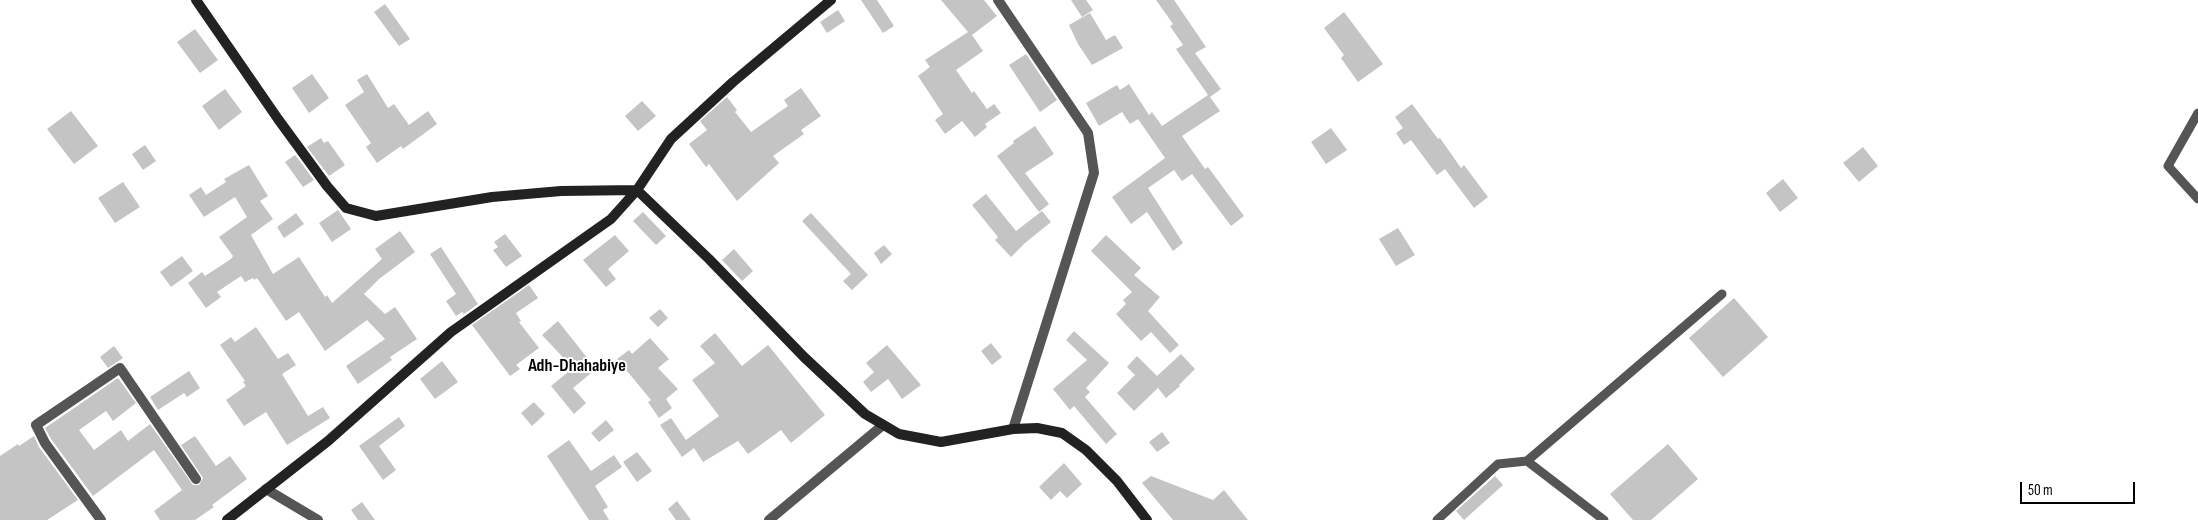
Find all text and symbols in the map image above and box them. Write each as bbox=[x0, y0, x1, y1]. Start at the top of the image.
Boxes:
district label: Adh-Dhahabiye bbox=[528, 355, 626, 377]
scale bar bbox=[2023, 472, 2138, 504]
text: 50 m bbox=[2028, 481, 2053, 500]

